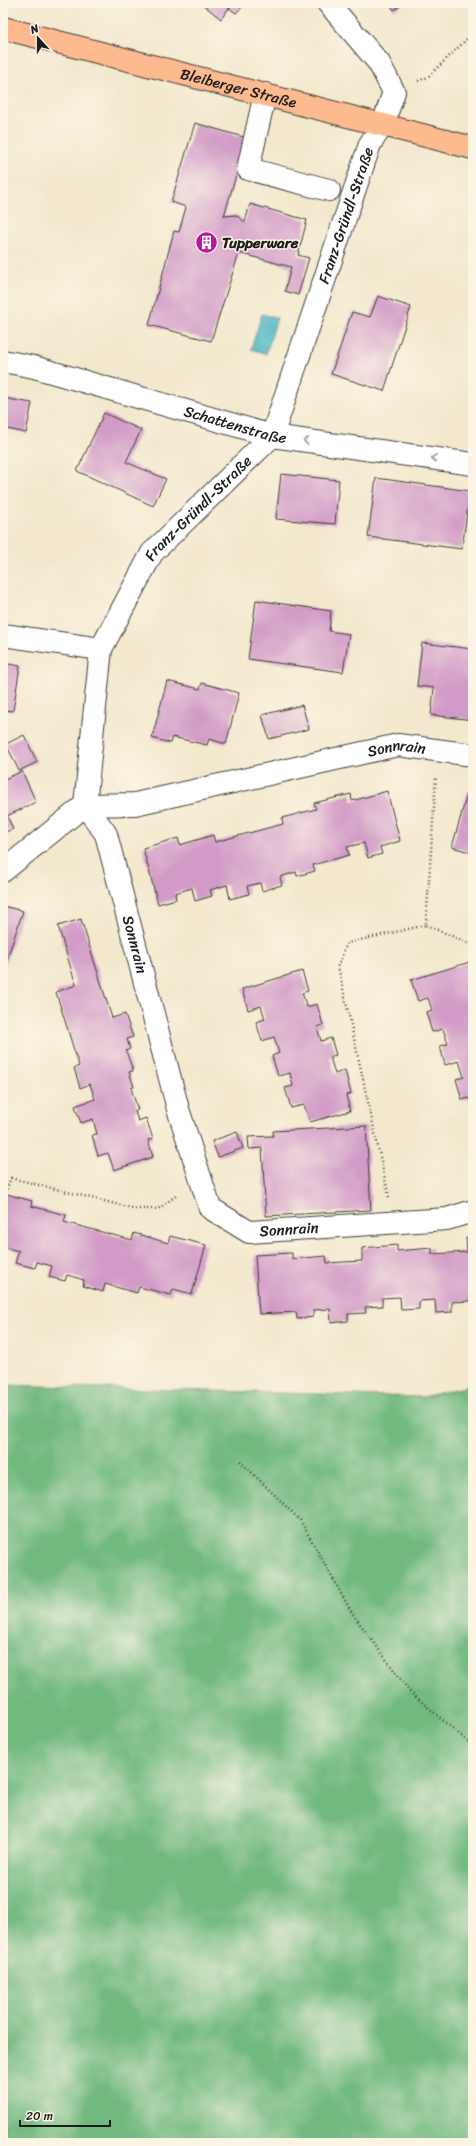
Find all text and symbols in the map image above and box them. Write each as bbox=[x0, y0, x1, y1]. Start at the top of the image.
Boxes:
north arrow bbox=[18, 18, 58, 58]
text: N bbox=[27, 19, 42, 40]
street label: Bleiberger Straße bbox=[178, 61, 299, 115]
street label: Franz-Gründl-Straße bbox=[311, 143, 381, 287]
building icon: Tupperware bbox=[193, 230, 219, 256]
place label: Tupperware bbox=[222, 230, 299, 256]
street label: Schattenstraße bbox=[181, 398, 288, 451]
one-way arrow bbox=[303, 437, 309, 446]
street label: Franz-Gründl-Straße bbox=[137, 449, 258, 565]
one-way arrow bbox=[431, 454, 437, 463]
street label: Sonnrain bbox=[365, 732, 428, 764]
street label: Sonnrain bbox=[115, 913, 155, 976]
street label: Sonnrain bbox=[259, 1214, 319, 1244]
scale bar bbox=[20, 2102, 110, 2128]
text: 20 m bbox=[26, 2105, 53, 2127]

